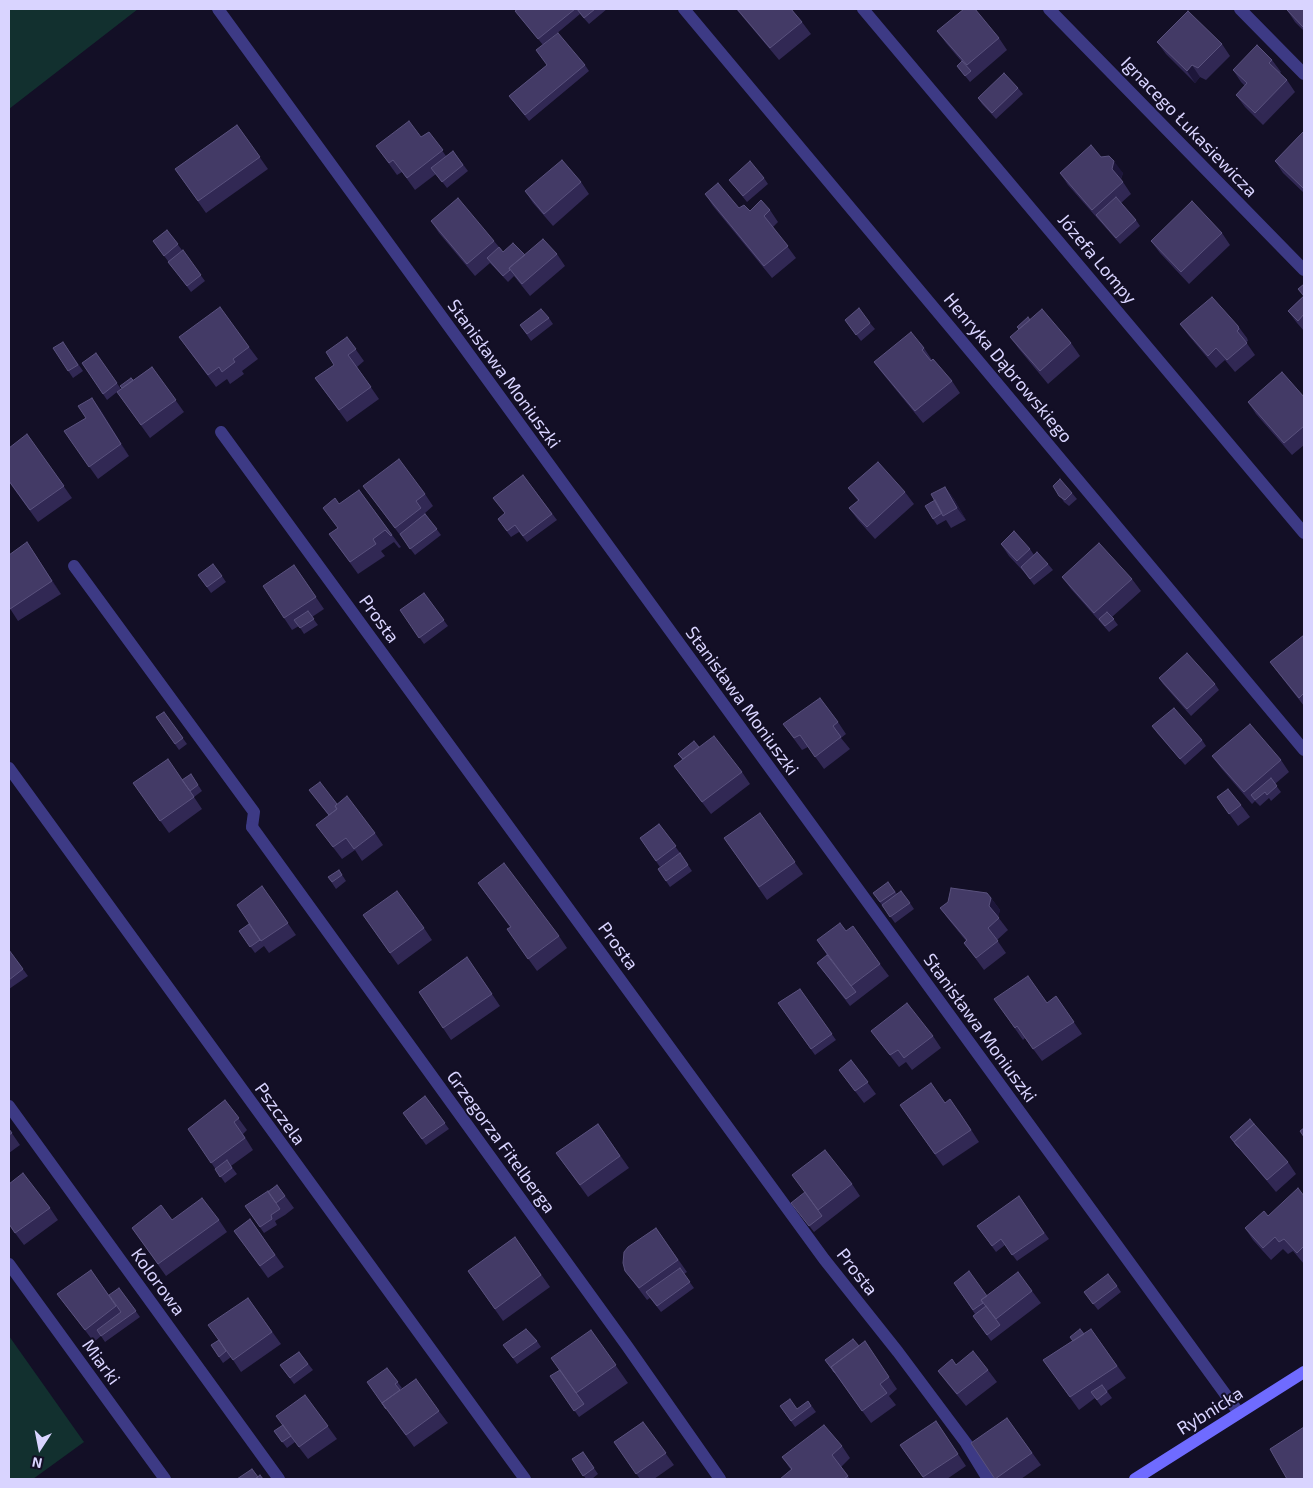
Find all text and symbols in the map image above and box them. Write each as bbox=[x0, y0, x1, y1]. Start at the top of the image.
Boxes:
street label: Ignacego Łukasiewicza bbox=[1116, 52, 1262, 202]
street label: Józefa Lompy bbox=[1053, 210, 1141, 308]
street label: Henryka Dąbrowskiego bbox=[939, 289, 1077, 447]
street label: Stanisława Moniuszki bbox=[443, 295, 565, 453]
street label: Prosta bbox=[354, 591, 404, 647]
street label: Stanisława Moniuszki bbox=[681, 622, 803, 780]
street label: Prosta bbox=[593, 918, 643, 974]
street label: Stanisława Moniuszki bbox=[919, 949, 1041, 1107]
street label: Grzegorza Fitelberga bbox=[442, 1067, 560, 1217]
street label: Pszczela bbox=[250, 1079, 310, 1149]
street label: Kolorowa bbox=[126, 1244, 190, 1320]
street label: Prosta bbox=[832, 1244, 882, 1300]
street label: Miarki bbox=[77, 1335, 125, 1389]
street label: Rybnicka bbox=[1173, 1382, 1247, 1440]
north arrow bbox=[15, 1423, 65, 1473]
text: N bbox=[30, 1454, 44, 1473]

